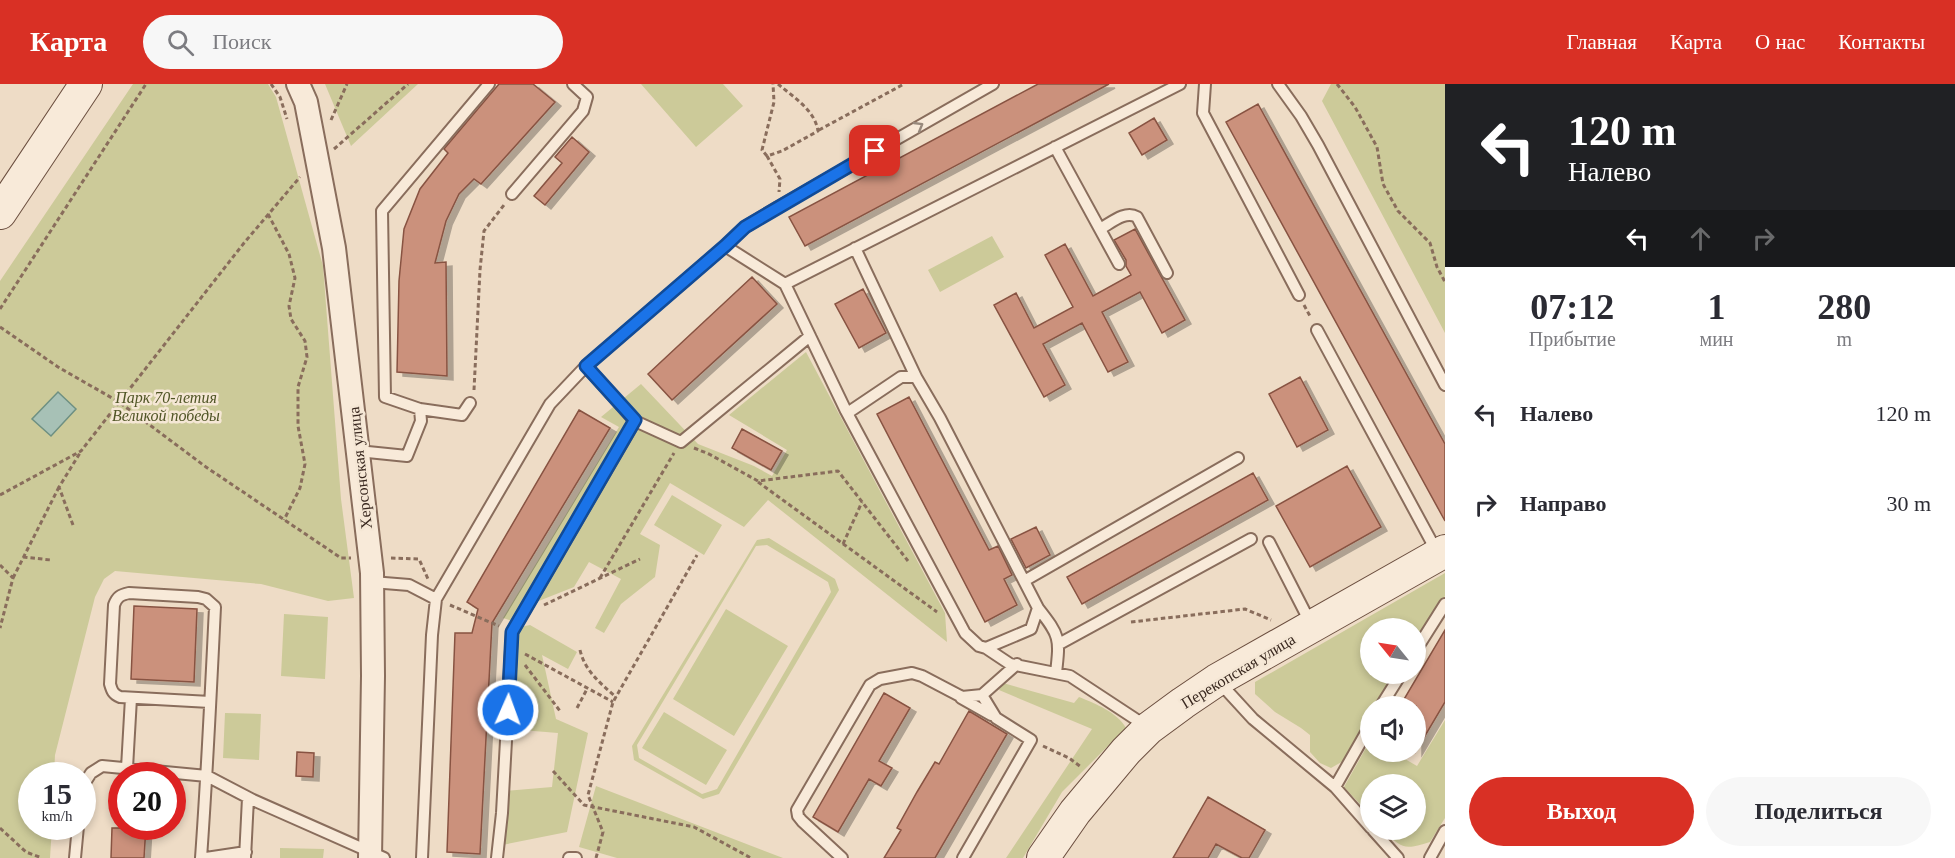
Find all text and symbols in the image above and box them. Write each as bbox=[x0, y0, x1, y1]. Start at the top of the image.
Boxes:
search box bbox=[143, 15, 563, 69]
text: Карта bbox=[30, 26, 107, 57]
icon: search bbox=[164, 26, 197, 59]
text: Поиск bbox=[212, 29, 271, 54]
text: Главная bbox=[1567, 30, 1637, 54]
text: Карта bbox=[1670, 30, 1722, 54]
text: О нас bbox=[1755, 30, 1805, 54]
text: Контакты bbox=[1838, 30, 1925, 54]
icon: left bbox=[1469, 108, 1547, 186]
text: 120 m bbox=[1568, 108, 1677, 154]
one-way arrow bbox=[913, 122, 924, 133]
pin bbox=[849, 125, 900, 176]
icon: arrive bbox=[858, 134, 891, 167]
text: Налево bbox=[1568, 157, 1651, 187]
icon: left bbox=[1621, 222, 1654, 255]
icon: ahead bbox=[1684, 222, 1717, 255]
icon: right bbox=[1747, 222, 1780, 255]
text: 07:12 bbox=[1530, 287, 1614, 327]
text: 1 bbox=[1708, 287, 1726, 327]
text: 280 bbox=[1817, 287, 1871, 327]
text: Прибытие bbox=[1529, 328, 1616, 350]
text: мин bbox=[1700, 328, 1734, 350]
text: m bbox=[1836, 328, 1852, 350]
park label: Парк 70-летия Великой победы bbox=[112, 389, 220, 424]
icon: left bbox=[1469, 398, 1502, 431]
text: Налево bbox=[1520, 401, 1593, 426]
text: 120 m bbox=[1875, 401, 1931, 426]
street label: Херсонская улица bbox=[345, 406, 376, 530]
icon: right bbox=[1469, 488, 1502, 521]
text: Направо bbox=[1520, 491, 1606, 516]
text: 30 m bbox=[1886, 491, 1931, 516]
north arrow bbox=[1360, 618, 1426, 684]
map controls bbox=[1360, 618, 1426, 840]
street label: Перекопская улица bbox=[1178, 630, 1299, 713]
position arrow bbox=[476, 678, 540, 742]
button: sound bbox=[1360, 696, 1426, 762]
speed limit sign: 20 bbox=[108, 762, 186, 840]
button: layers bbox=[1360, 774, 1426, 840]
text: 15 bbox=[42, 777, 72, 810]
button: Выход bbox=[1469, 777, 1694, 846]
button: Поделиться bbox=[1706, 777, 1931, 846]
text: km/h bbox=[42, 808, 72, 824]

